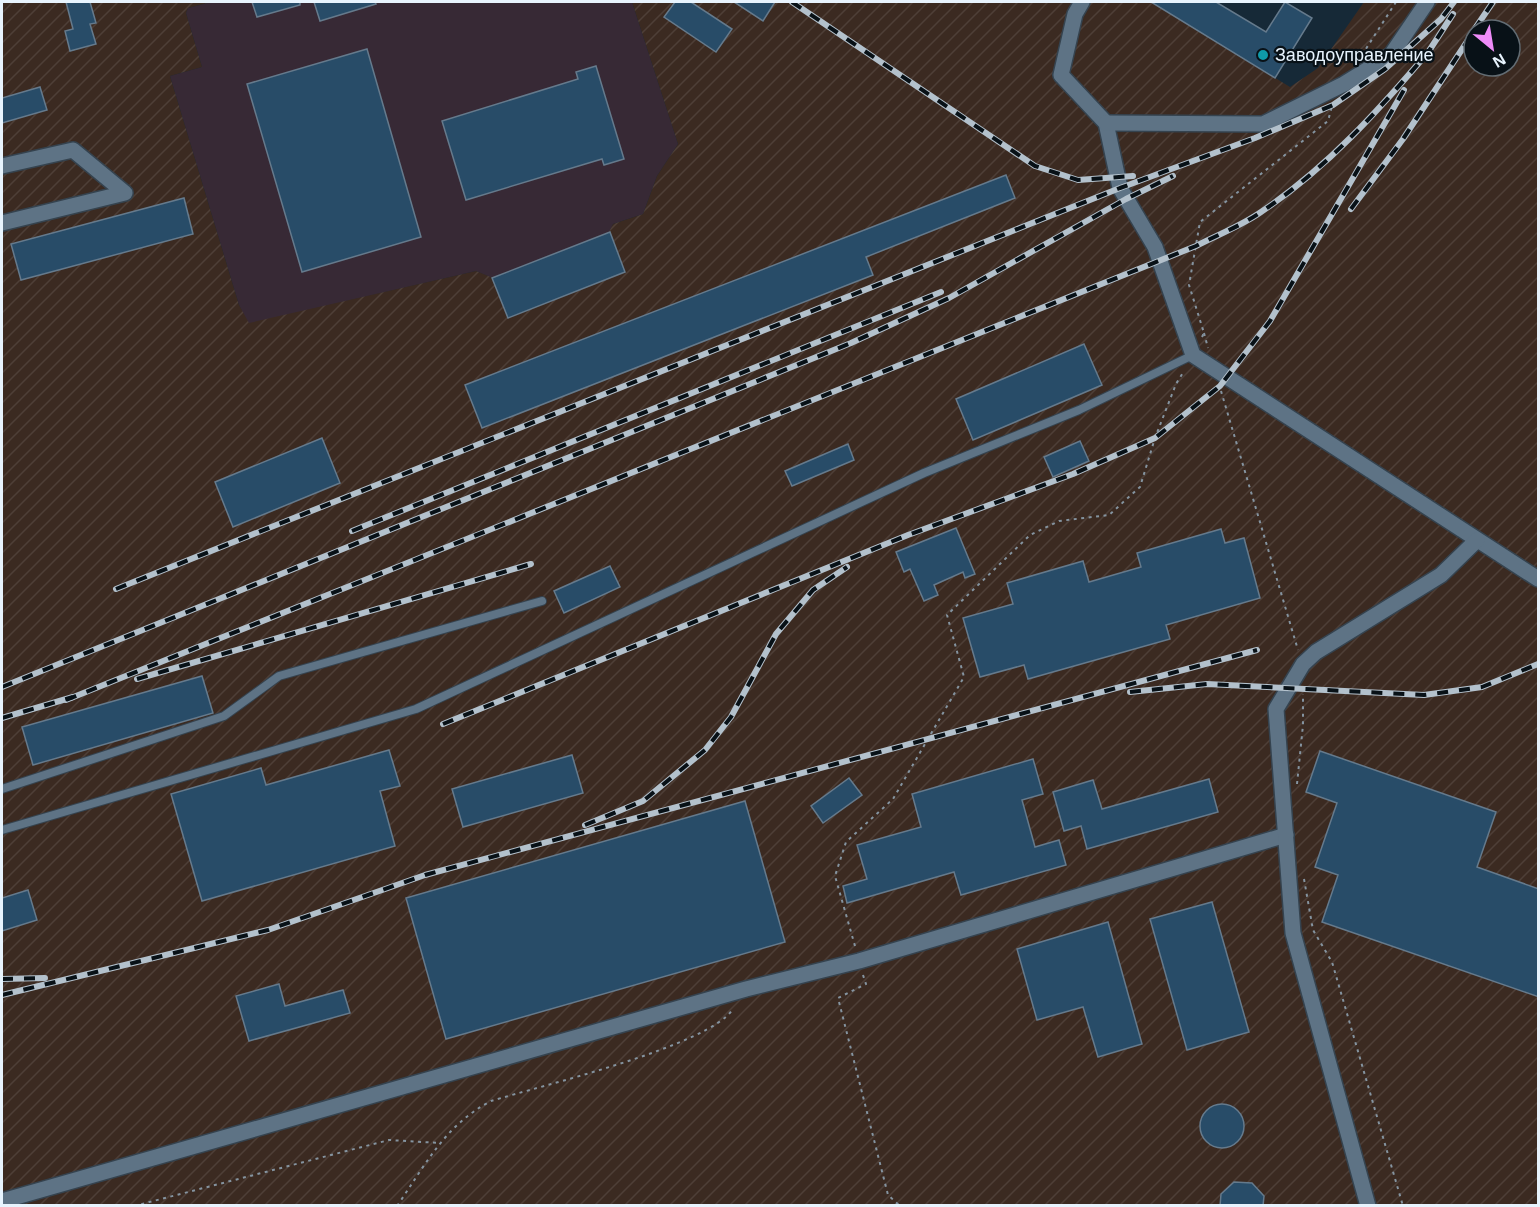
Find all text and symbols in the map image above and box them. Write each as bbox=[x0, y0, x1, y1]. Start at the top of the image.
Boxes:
north arrow bbox=[1462, 18, 1522, 78]
place label: Заводоуправление bbox=[1275, 45, 1434, 65]
marker: Заводоуправление bbox=[1256, 48, 1270, 62]
text: N bbox=[1490, 50, 1509, 71]

